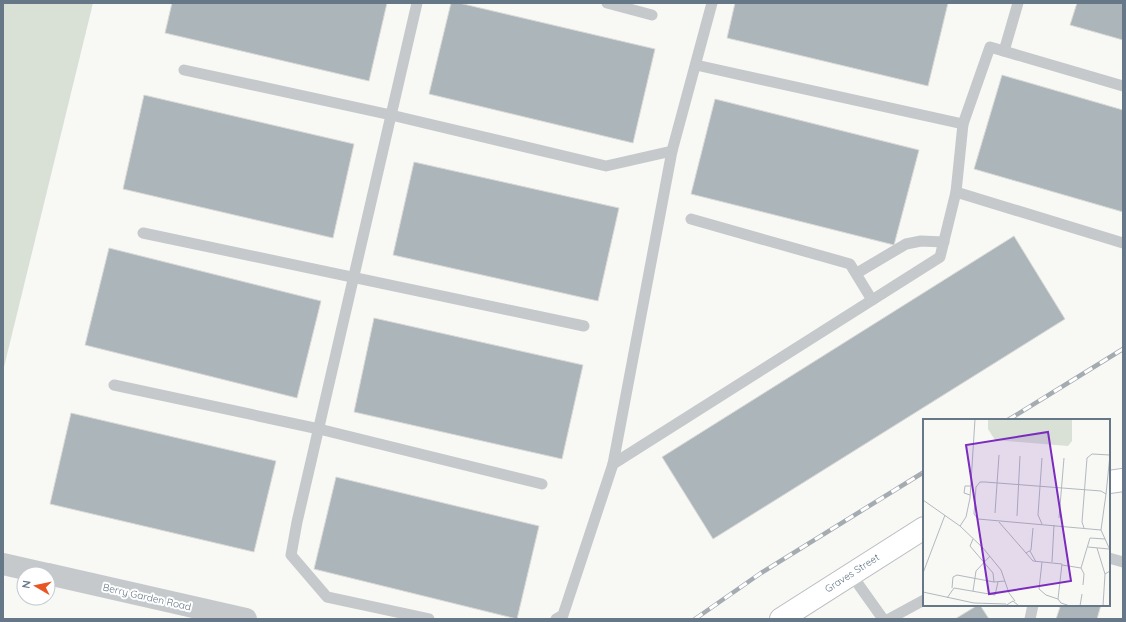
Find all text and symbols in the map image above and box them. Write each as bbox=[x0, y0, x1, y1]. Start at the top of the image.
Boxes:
inset map bbox=[923, 419, 1110, 606]
street label: Graves Street bbox=[822, 550, 882, 595]
north arrow bbox=[16, 566, 56, 606]
text: N bbox=[19, 579, 34, 590]
street label: Berry Garden Road bbox=[102, 581, 192, 613]

